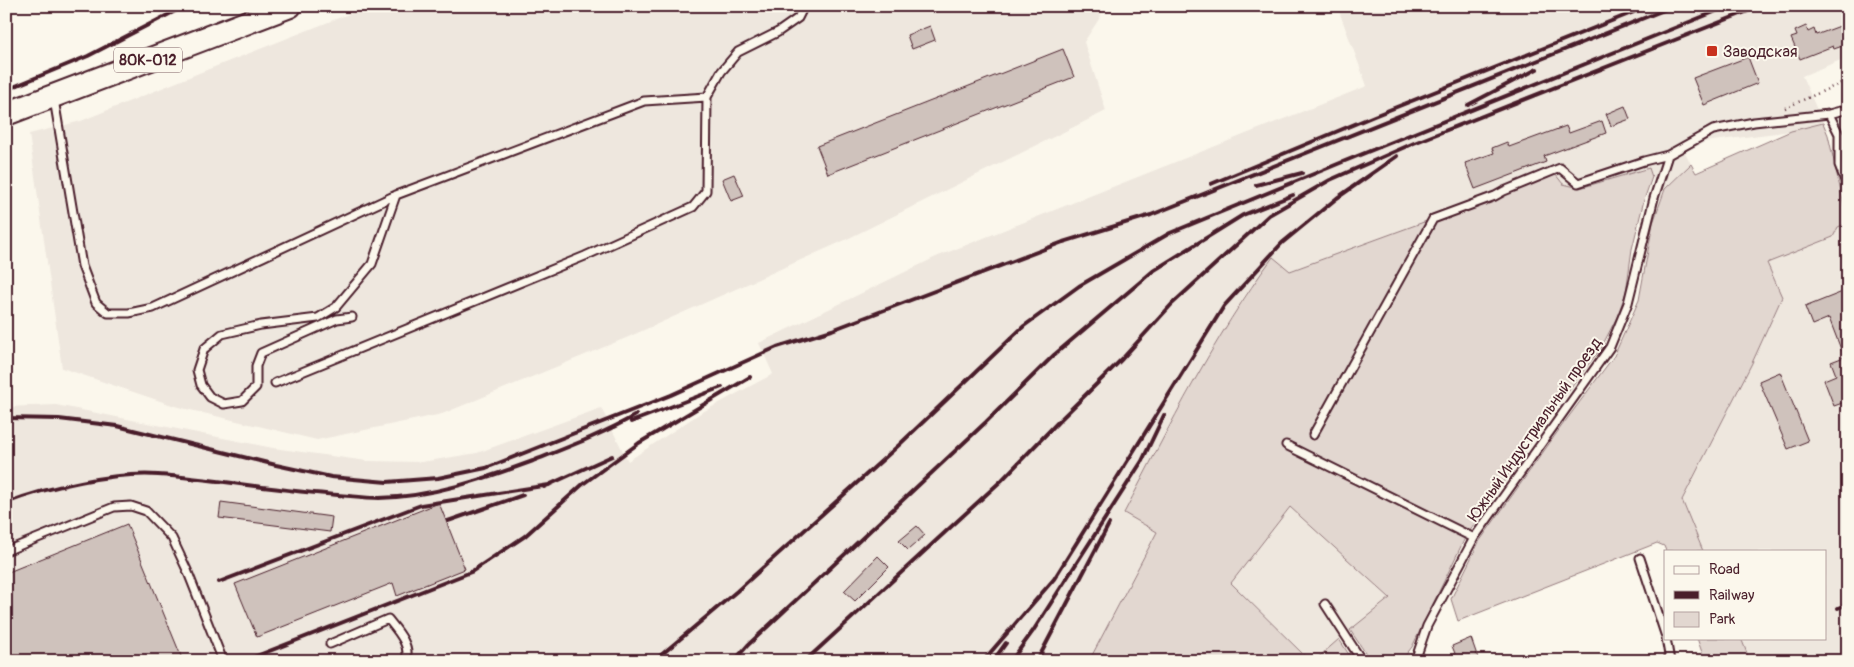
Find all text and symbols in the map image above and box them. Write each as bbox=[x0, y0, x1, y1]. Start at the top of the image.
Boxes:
place label: Заводская bbox=[1723, 42, 1797, 62]
marker: Заводская bbox=[1705, 44, 1719, 58]
road number: 80К-012 bbox=[114, 48, 182, 72]
street label: Южный Индустриальный проезд bbox=[1464, 333, 1606, 525]
legend bbox=[1664, 550, 1826, 640]
text: Road bbox=[1709, 560, 1740, 579]
text: Railway bbox=[1709, 586, 1755, 605]
text: Park bbox=[1709, 610, 1736, 629]

